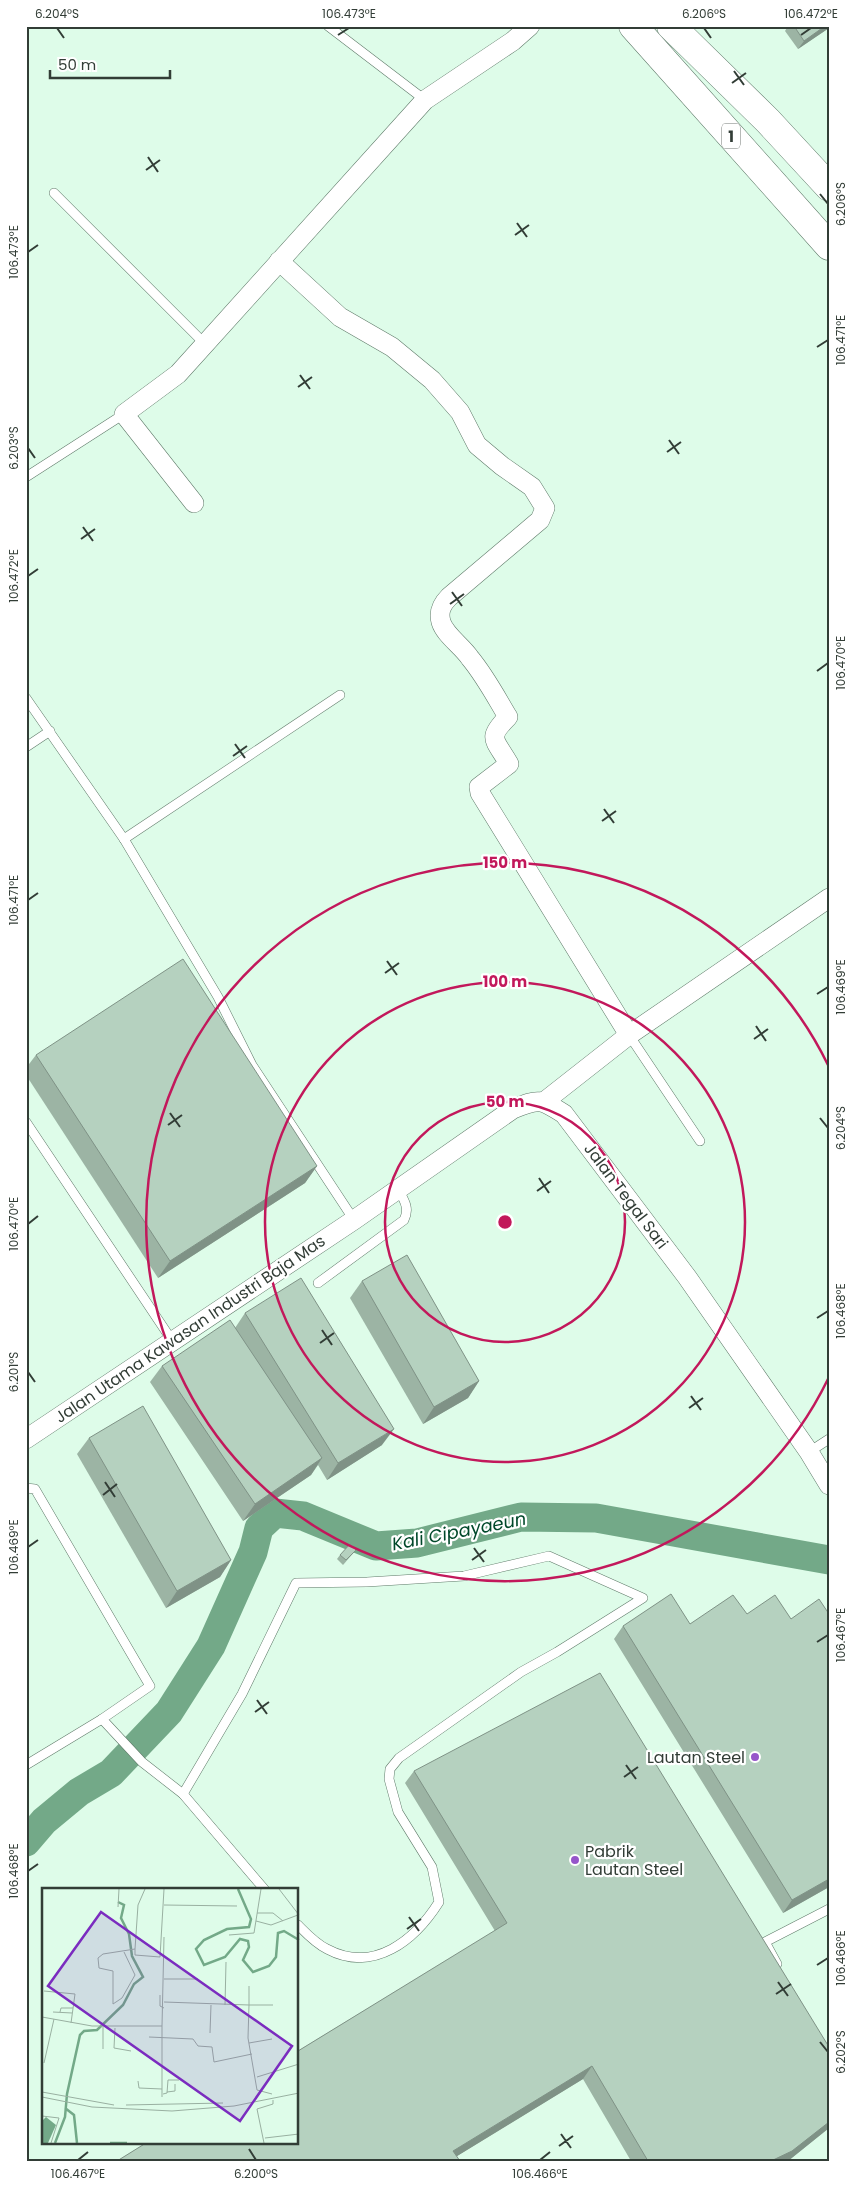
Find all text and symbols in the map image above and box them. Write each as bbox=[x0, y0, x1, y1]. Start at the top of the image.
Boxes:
text: 6.204°S bbox=[35, 5, 79, 22]
text: 106.473°E bbox=[322, 5, 376, 22]
text: 6.206°S bbox=[682, 5, 726, 22]
text: 106.472°E bbox=[784, 5, 838, 22]
scale bar bbox=[50, 48, 170, 80]
text: 50 m bbox=[58, 54, 96, 75]
road number: 1 bbox=[722, 124, 740, 148]
text: 6.206°S bbox=[832, 182, 849, 226]
text: 106.473°E bbox=[5, 225, 22, 279]
text: 106.471°E bbox=[832, 315, 849, 365]
text: 6.203°S bbox=[5, 426, 22, 470]
text: 106.472°E bbox=[5, 549, 22, 603]
text: 106.470°E bbox=[832, 636, 849, 690]
text: 150 m bbox=[483, 852, 527, 873]
text: 106.471°E bbox=[5, 875, 22, 925]
text: 106.469°E bbox=[832, 959, 849, 1015]
text: 100 m bbox=[483, 971, 527, 992]
text: 50 m bbox=[486, 1091, 524, 1112]
text: 6.204°S bbox=[832, 1106, 849, 1150]
street label: Jalan Tegal Sari bbox=[579, 1138, 673, 1254]
text: 106.470°E bbox=[5, 1197, 22, 1251]
centre of rings bbox=[496, 1213, 514, 1231]
street label: Jalan Utama Kawasan Industri Baja Mas bbox=[50, 1229, 330, 1429]
text: 106.468°E bbox=[832, 1283, 849, 1339]
text: 6.201°S bbox=[5, 1352, 22, 1392]
water label: Kali Cipayaeun bbox=[390, 1506, 528, 1556]
text: 106.469°E bbox=[5, 1519, 22, 1575]
text: 106.467°E bbox=[832, 1608, 849, 1662]
place label: Lautan Steel bbox=[647, 1746, 745, 1769]
marker: Lautan Steel bbox=[749, 1751, 761, 1763]
place label: Pabrik Lautan Steel bbox=[585, 1840, 683, 1881]
text: 106.468°E bbox=[5, 1843, 22, 1899]
marker: Pabrik Lautan Steel bbox=[569, 1854, 581, 1866]
inset map bbox=[42, 1888, 299, 2144]
text: 106.466°E bbox=[832, 1930, 849, 1986]
text: 6.202°S bbox=[832, 2030, 849, 2074]
text: 106.467°E bbox=[51, 2165, 105, 2182]
text: 6.200°S bbox=[234, 2165, 278, 2182]
text: 106.466°E bbox=[512, 2165, 568, 2182]

